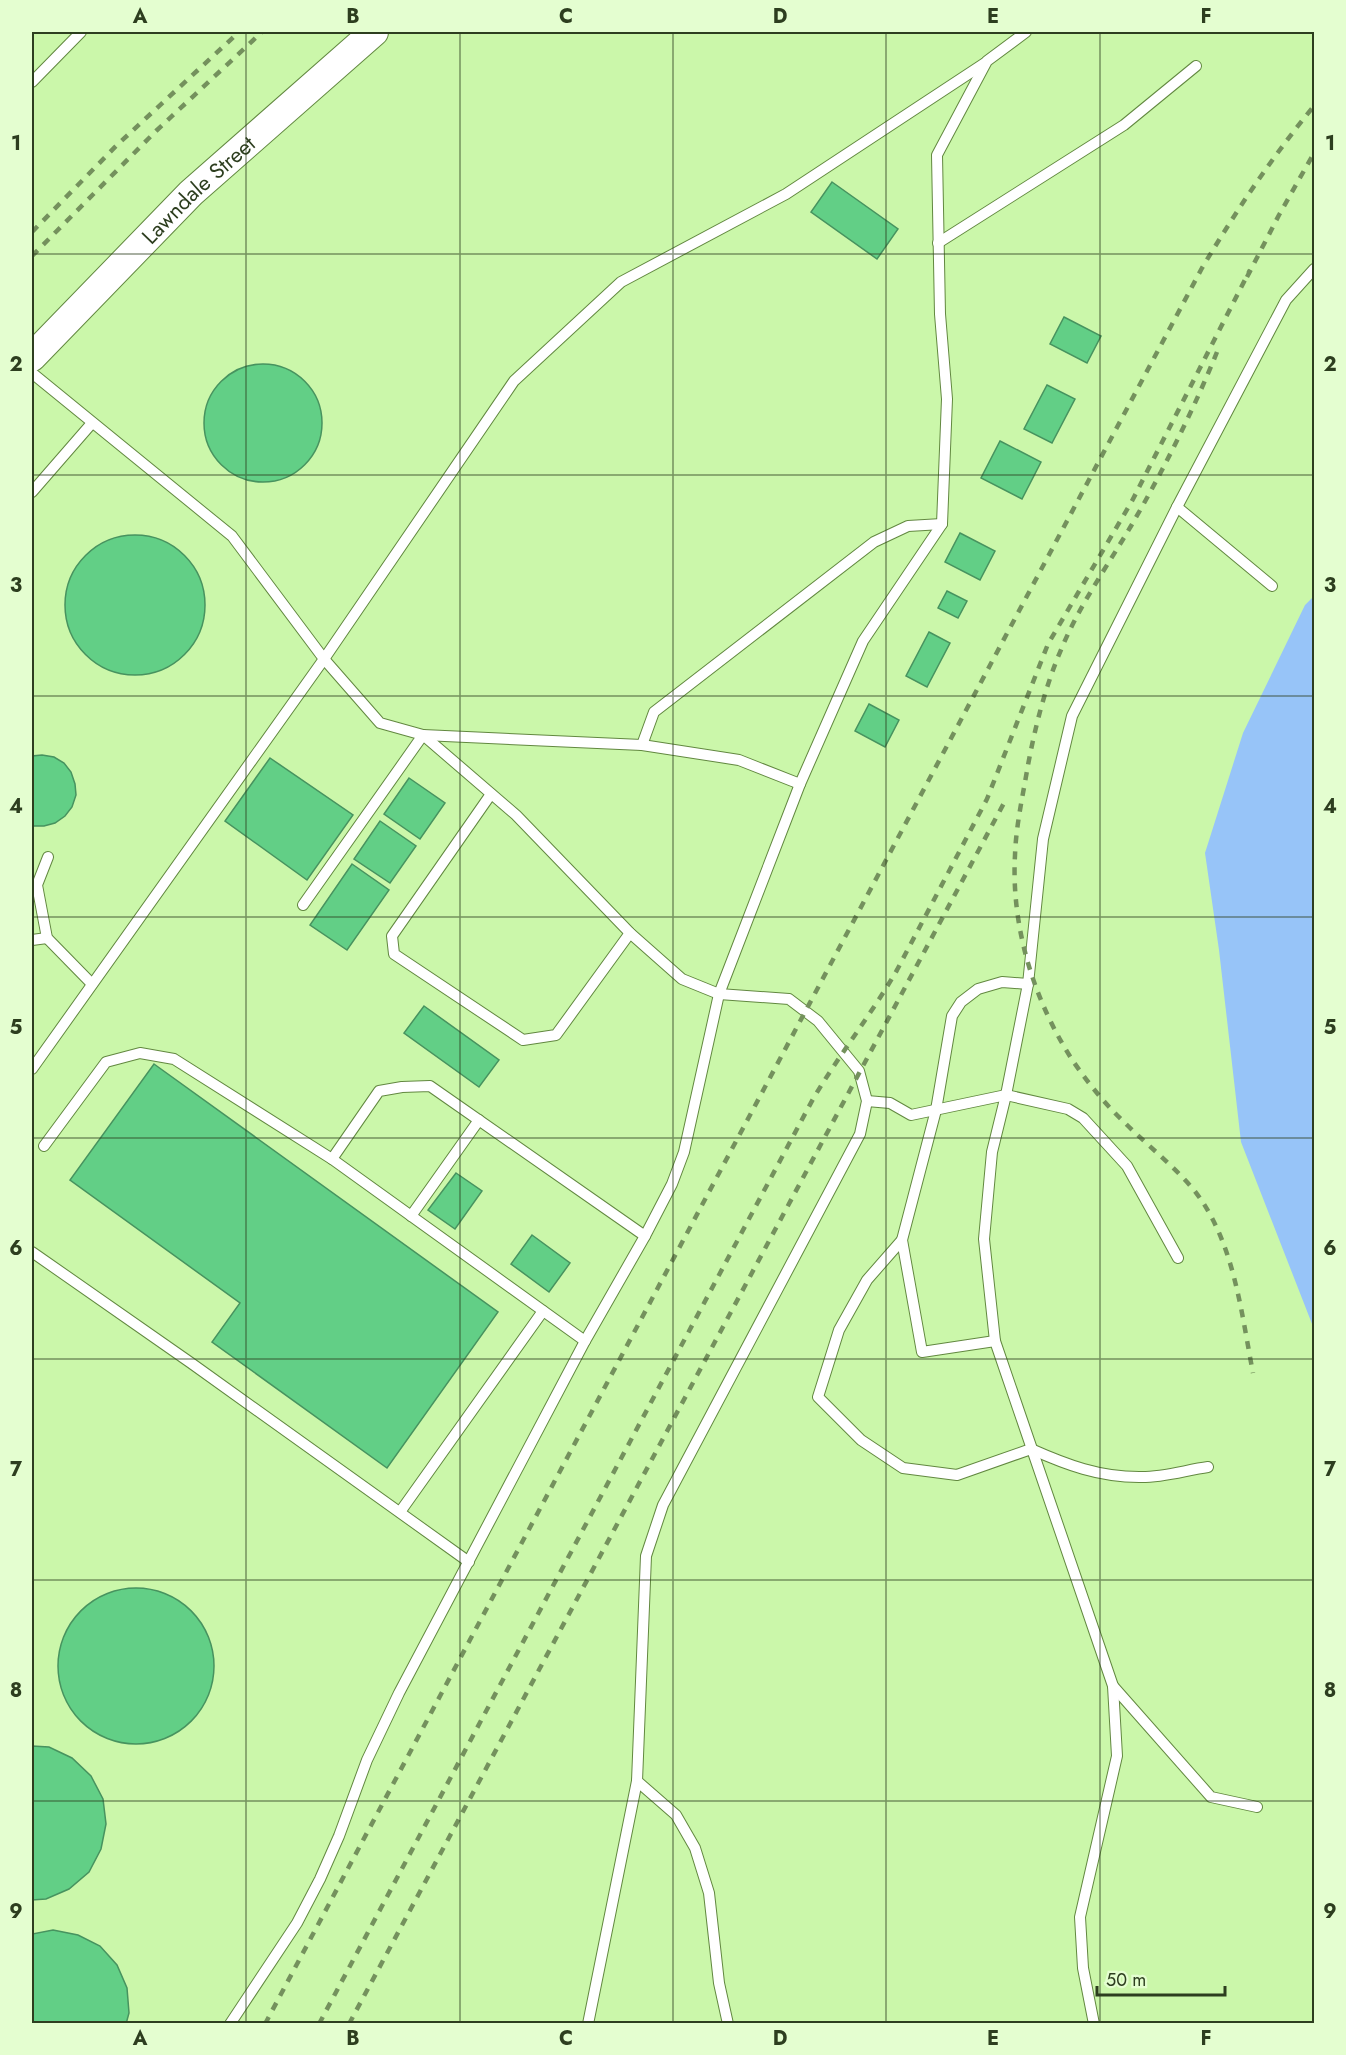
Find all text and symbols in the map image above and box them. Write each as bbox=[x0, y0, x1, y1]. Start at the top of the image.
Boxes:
text: A bbox=[132, 2, 148, 31]
text: B bbox=[346, 2, 360, 31]
text: C bbox=[559, 2, 573, 31]
text: D bbox=[773, 2, 787, 31]
text: E bbox=[987, 2, 999, 31]
text: F bbox=[1200, 2, 1212, 31]
street label: Lawndale Street bbox=[134, 127, 262, 251]
text: 1 bbox=[11, 129, 21, 158]
text: 1 bbox=[1325, 129, 1335, 158]
text: 2 bbox=[9, 350, 23, 379]
text: 2 bbox=[1323, 350, 1337, 379]
text: 3 bbox=[10, 571, 22, 600]
text: 3 bbox=[1324, 571, 1336, 600]
text: 4 bbox=[9, 792, 23, 821]
text: 4 bbox=[1323, 792, 1337, 821]
text: 5 bbox=[10, 1013, 23, 1042]
text: 5 bbox=[1324, 1013, 1337, 1042]
text: 6 bbox=[9, 1234, 23, 1263]
text: 6 bbox=[1323, 1234, 1337, 1263]
text: 7 bbox=[10, 1455, 23, 1484]
text: 7 bbox=[1324, 1455, 1337, 1484]
text: 8 bbox=[10, 1676, 22, 1705]
text: 8 bbox=[1324, 1676, 1336, 1705]
text: 9 bbox=[9, 1897, 23, 1926]
text: 9 bbox=[1323, 1897, 1337, 1926]
scale bar bbox=[1097, 1959, 1224, 1997]
text: 50 m bbox=[1106, 1967, 1146, 1993]
text: A bbox=[132, 2024, 148, 2053]
text: B bbox=[346, 2024, 360, 2053]
text: C bbox=[559, 2024, 573, 2053]
text: D bbox=[773, 2024, 787, 2053]
text: E bbox=[987, 2024, 999, 2053]
text: F bbox=[1200, 2024, 1212, 2053]

